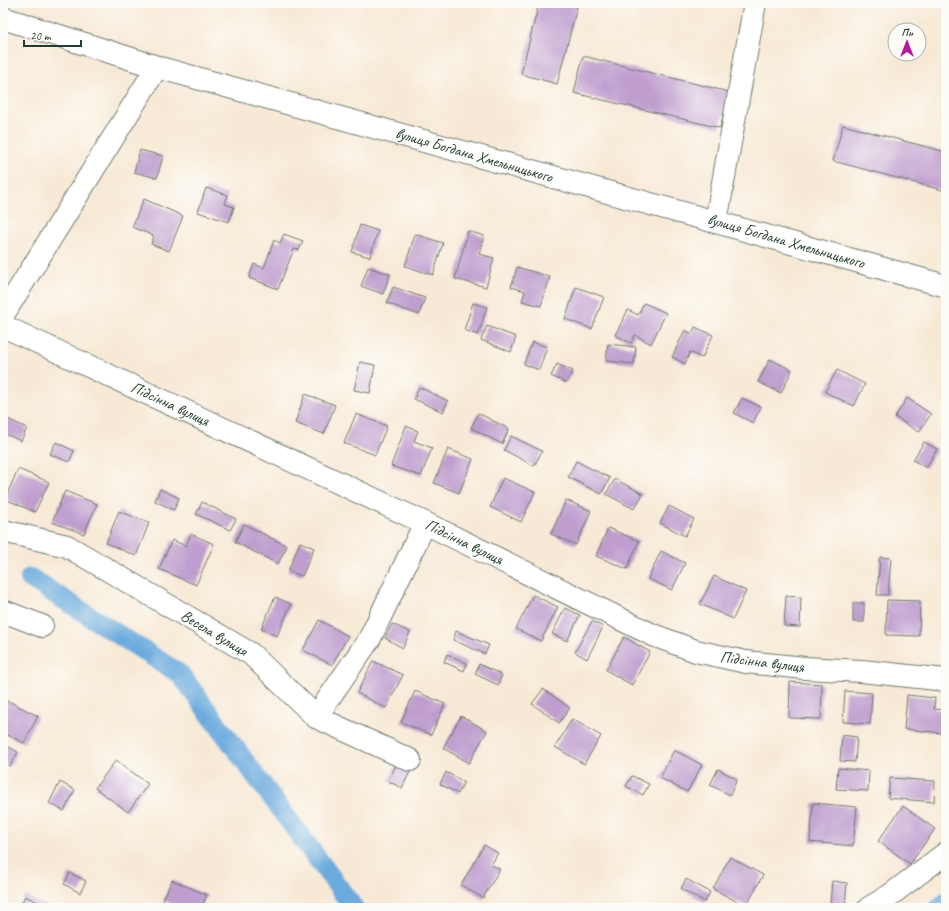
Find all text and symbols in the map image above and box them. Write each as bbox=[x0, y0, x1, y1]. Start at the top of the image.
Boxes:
scale bar bbox=[24, 22, 81, 48]
north arrow bbox=[887, 22, 927, 62]
text: Пн bbox=[901, 25, 914, 39]
text: 20 m bbox=[30, 28, 52, 44]
street label: вулиця Богдана Хмельницького bbox=[393, 123, 556, 187]
street label: вулиця Богдана Хмельницького bbox=[705, 209, 868, 273]
street label: Підсінна вулиця bbox=[128, 377, 214, 431]
street label: Підсінна вулиця bbox=[422, 515, 507, 570]
street label: Весела вулиця bbox=[177, 605, 252, 661]
street label: Підсінна вулиця bbox=[719, 647, 806, 677]

